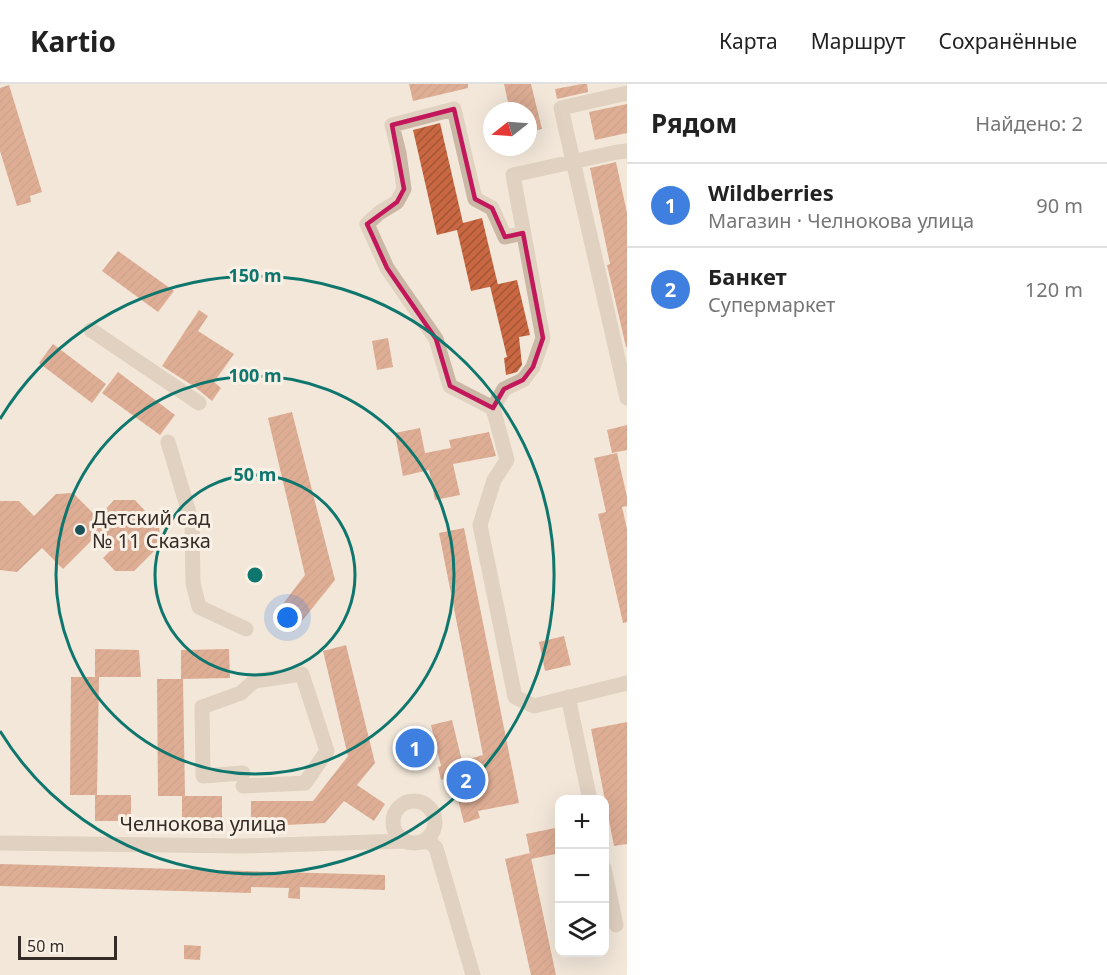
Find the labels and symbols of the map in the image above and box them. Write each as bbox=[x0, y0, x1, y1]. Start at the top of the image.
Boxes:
north arrow bbox=[483, 102, 537, 156]
text: 150 m bbox=[228, 263, 282, 287]
text: 100 m bbox=[228, 363, 282, 387]
text: 50 m bbox=[234, 462, 276, 486]
place label: Детский сад № 11 Сказка bbox=[92, 504, 211, 554]
marker: Детский сад № 11 Сказка bbox=[73, 523, 87, 537]
centre of rings bbox=[245, 565, 265, 585]
your location bbox=[273, 603, 302, 632]
pin: 1 bbox=[396, 726, 434, 770]
pin: 2 bbox=[446, 758, 486, 802]
street label: Челнокова улица bbox=[120, 810, 286, 837]
scale bar bbox=[18, 933, 117, 960]

